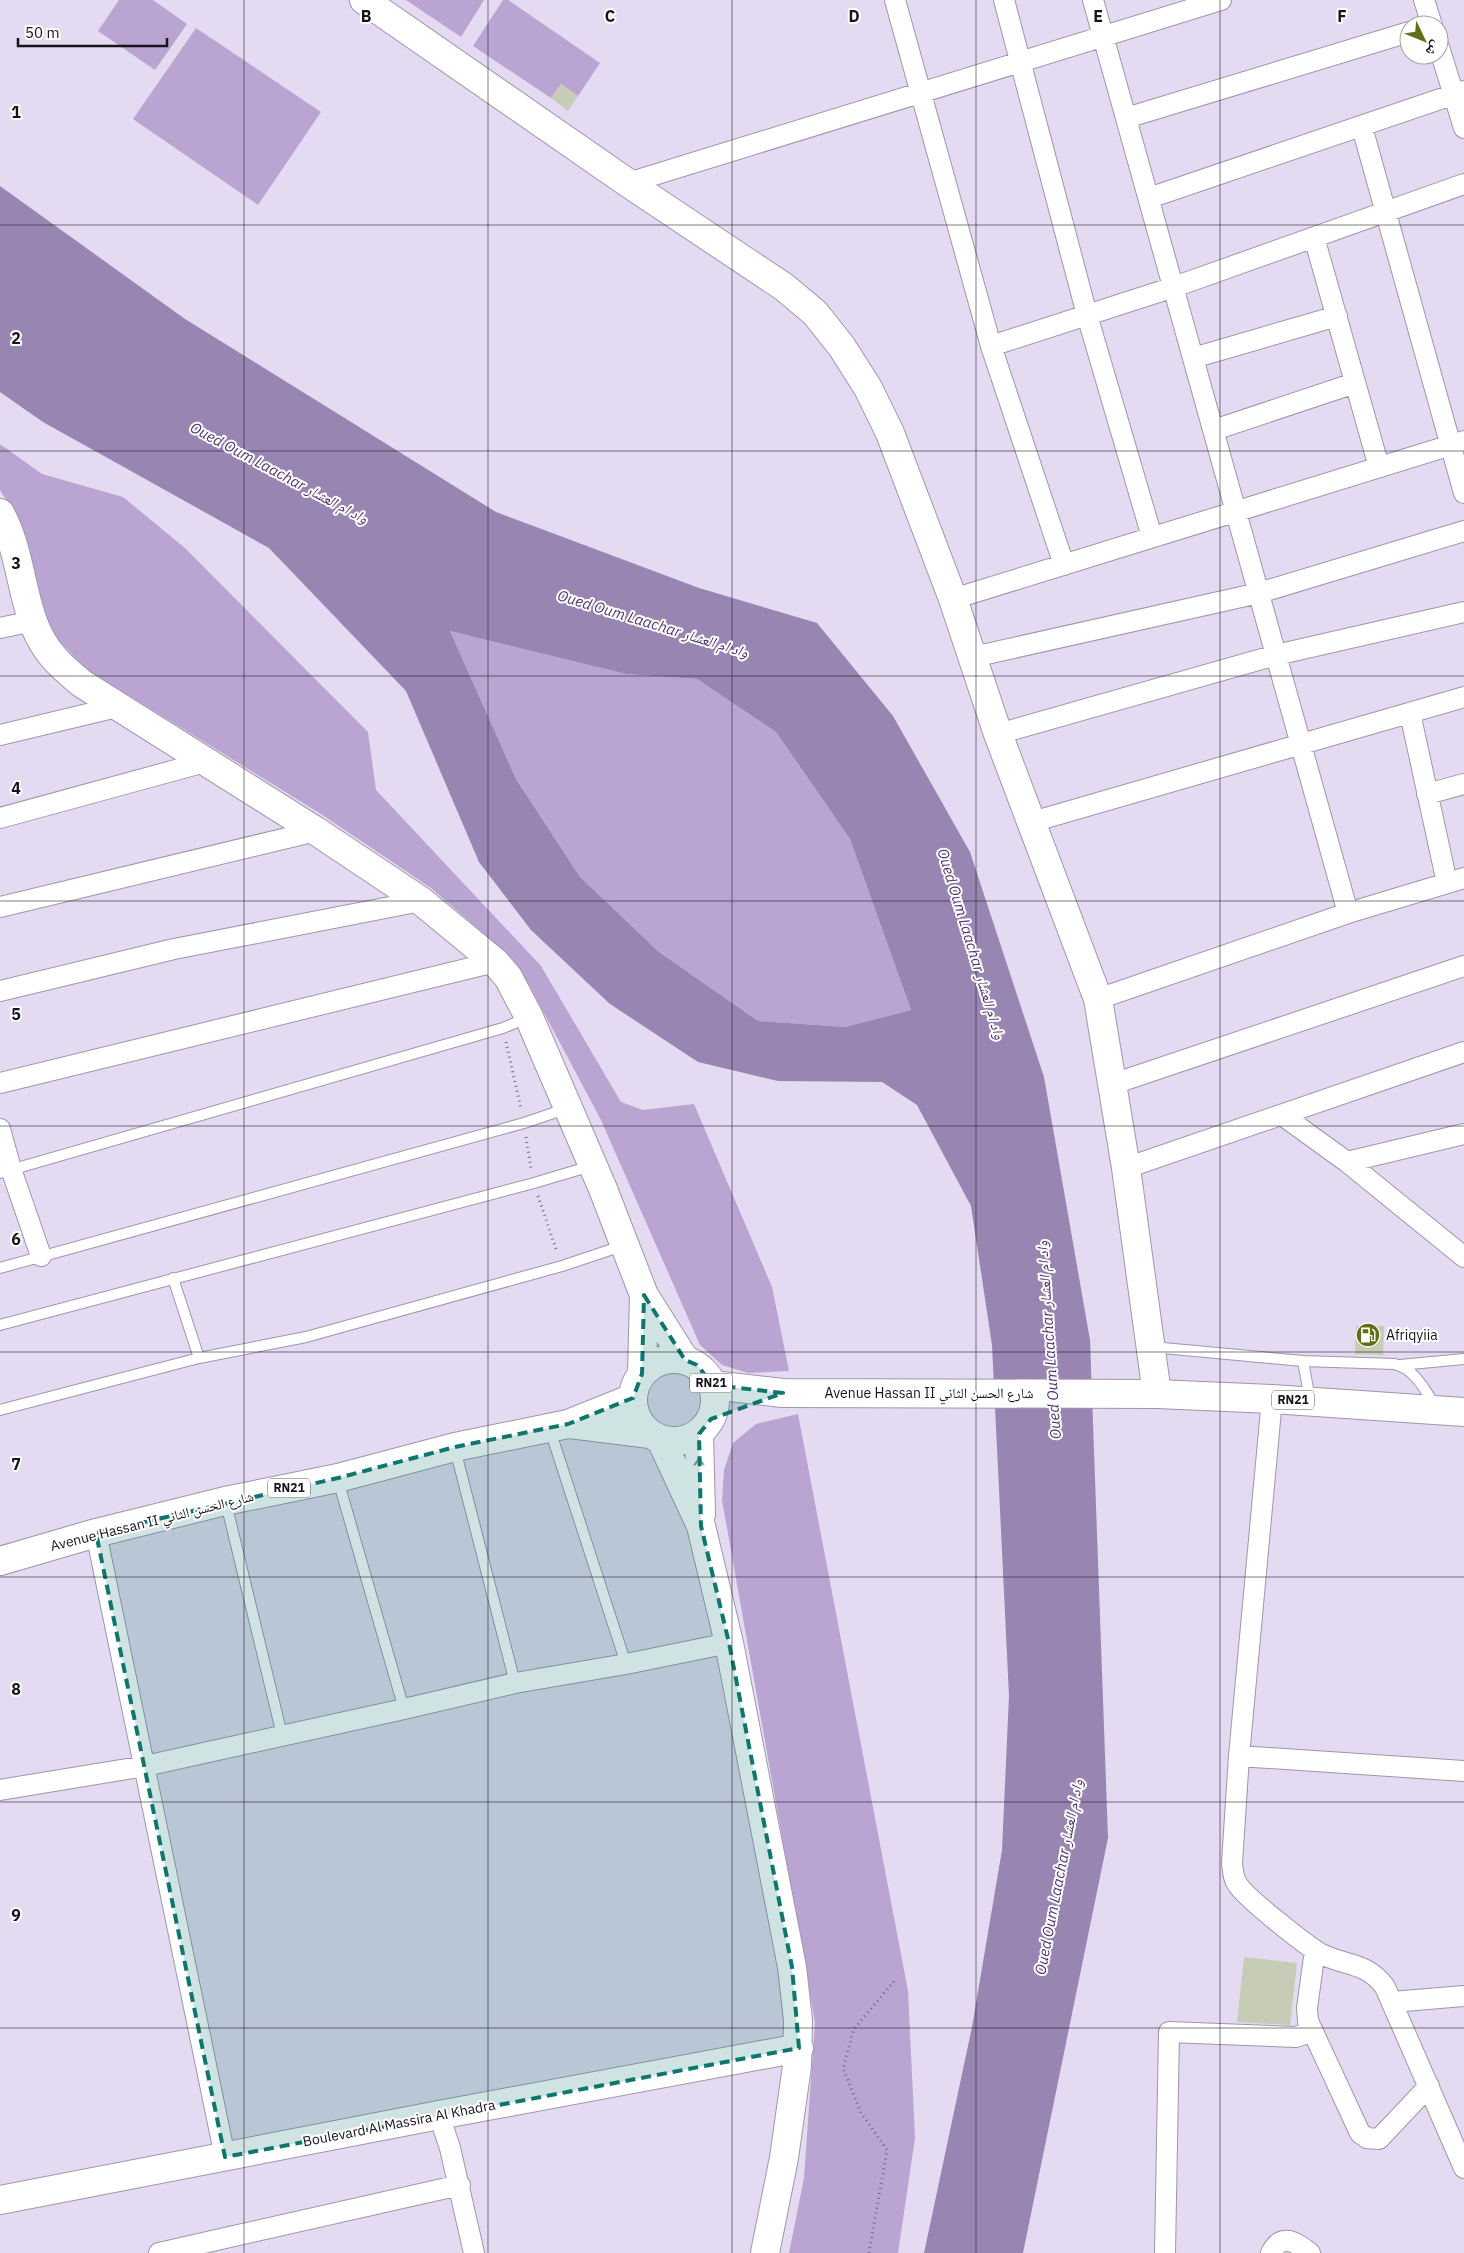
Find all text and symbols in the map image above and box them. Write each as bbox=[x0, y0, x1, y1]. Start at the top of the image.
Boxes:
text: B bbox=[361, 6, 372, 26]
text: C bbox=[605, 6, 615, 26]
text: D bbox=[848, 6, 860, 26]
text: E bbox=[1093, 6, 1103, 26]
text: F bbox=[1337, 6, 1347, 26]
scale bar bbox=[18, 15, 166, 47]
north arrow bbox=[1399, 15, 1449, 65]
text: 50 m bbox=[25, 23, 60, 42]
text: ش bbox=[1422, 37, 1445, 61]
text: 1 bbox=[11, 102, 21, 122]
text: 2 bbox=[11, 328, 21, 348]
water label: Oued Oum Laachar واد ام العشار bbox=[187, 418, 371, 528]
text: 3 bbox=[11, 553, 21, 573]
water label: Oued Oum Laachar واد ام العشار bbox=[555, 585, 751, 663]
text: 4 bbox=[11, 778, 21, 798]
water label: Oued Oum Laachar واد ام العشار bbox=[932, 846, 1010, 1042]
text: 5 bbox=[11, 1004, 21, 1024]
text: 6 bbox=[11, 1229, 21, 1249]
water label: Oued Oum Laachar واد ام العشار bbox=[1032, 1240, 1066, 1440]
fuel station icon: Afriqyiia bbox=[1355, 1322, 1381, 1348]
place label: Afriqyiia bbox=[1386, 1326, 1438, 1344]
road number: RN21 bbox=[690, 1374, 732, 1392]
street label: Avenue Hassan II شارع الحسن الثاني bbox=[825, 1384, 1033, 1405]
road number: RN21 bbox=[1272, 1390, 1314, 1410]
text: 7 bbox=[11, 1454, 21, 1474]
one-way arrow bbox=[694, 1458, 705, 1466]
road number: RN21 bbox=[268, 1479, 310, 1498]
street label: Avenue Hassan II شارع الحسن الثاني bbox=[48, 1487, 256, 1557]
text: 8 bbox=[11, 1679, 21, 1699]
water label: Oued Oum Laachar واد ام العشار bbox=[1030, 1778, 1088, 1976]
text: 9 bbox=[11, 1905, 21, 1925]
street label: Boulevard Al Massira Al Khadra bbox=[301, 2095, 497, 2151]

